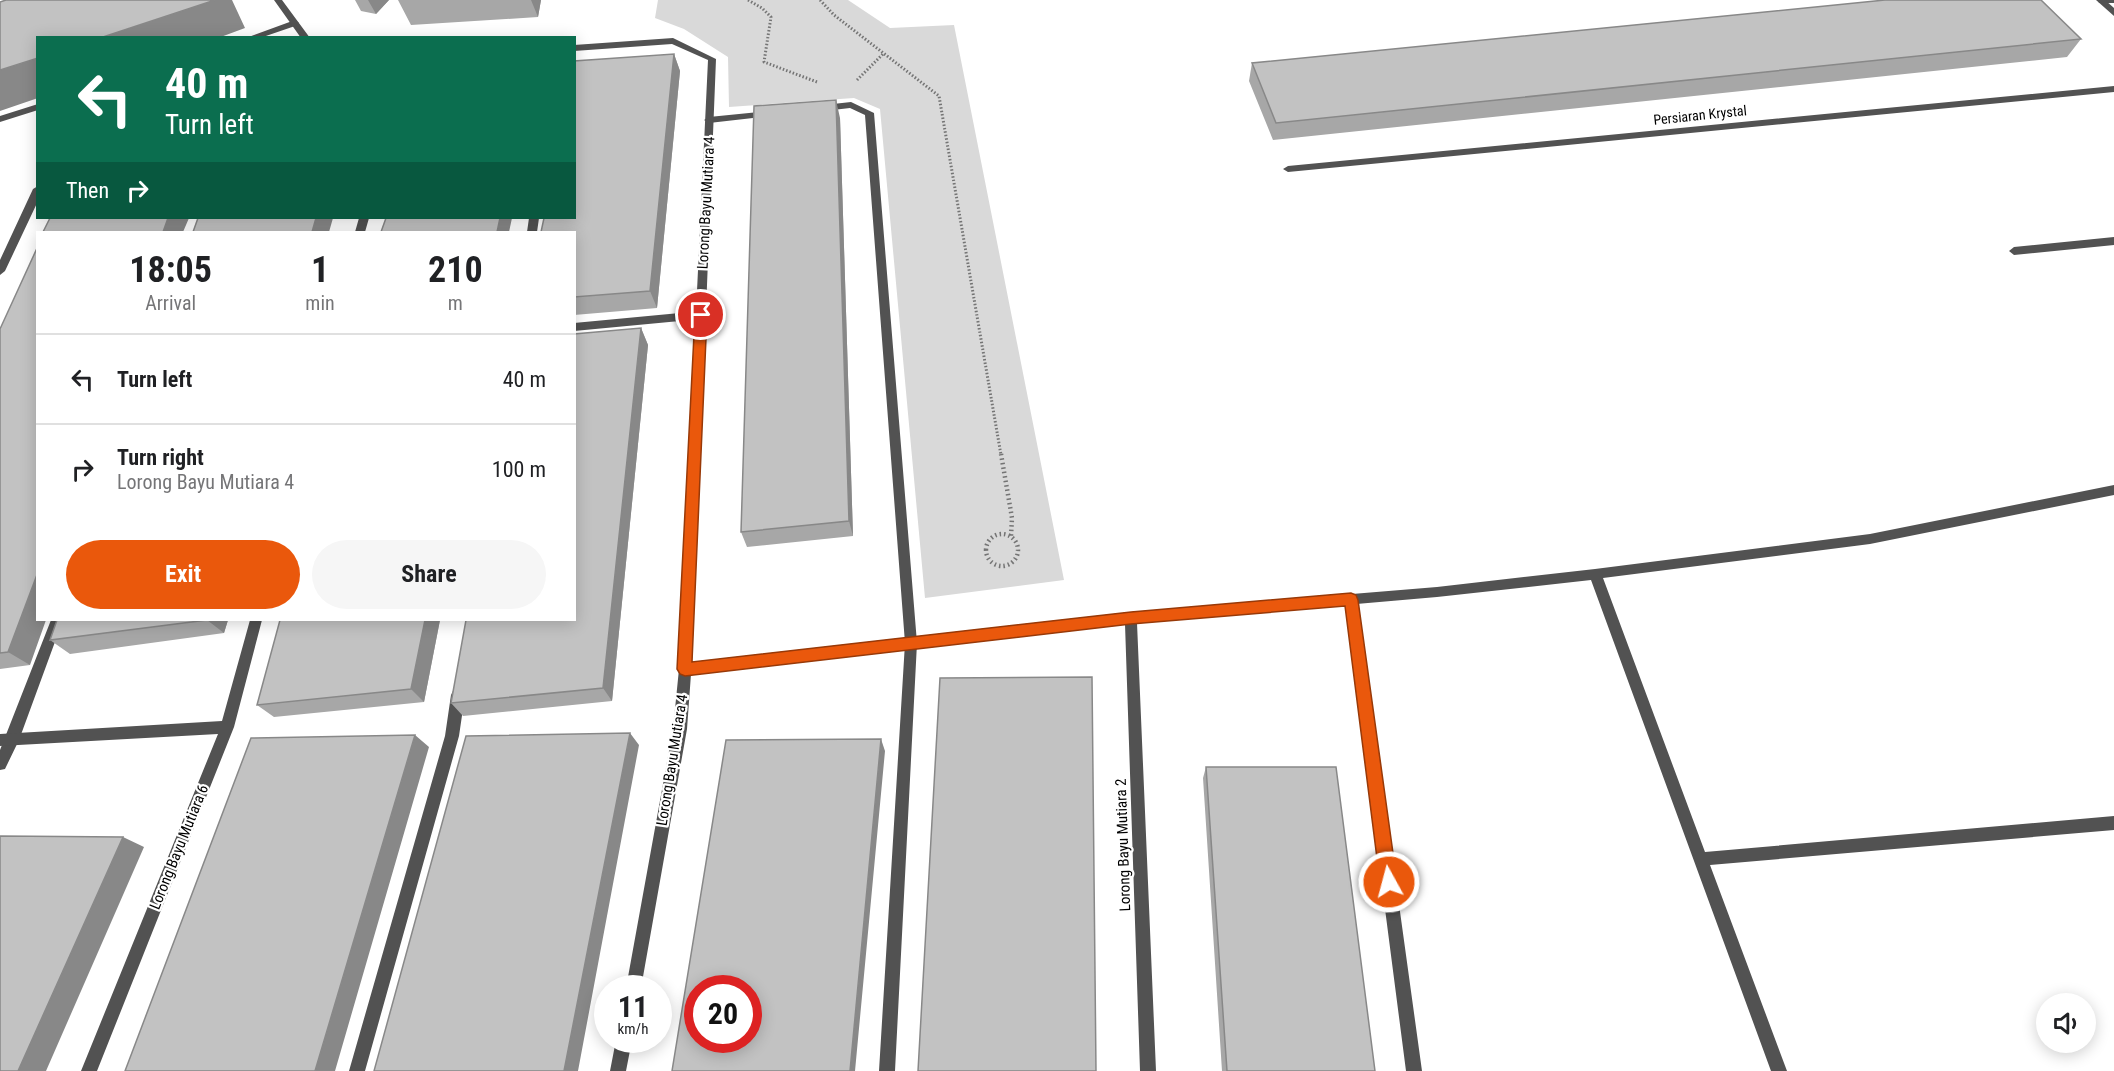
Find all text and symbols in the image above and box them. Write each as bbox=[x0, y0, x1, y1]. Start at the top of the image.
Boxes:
text: 40 m bbox=[165, 59, 248, 108]
icon: left bbox=[66, 60, 144, 138]
street label: Persiaran Krystal bbox=[1653, 102, 1747, 128]
text: Turn left bbox=[165, 109, 254, 141]
street label: Lorong Bayu Mutiara 4 bbox=[694, 136, 718, 270]
icon: right bbox=[121, 174, 154, 207]
text: Then bbox=[66, 178, 109, 203]
text: 18:05 bbox=[129, 249, 212, 291]
text: 1 bbox=[311, 249, 329, 291]
text: 210 bbox=[428, 249, 483, 291]
pin bbox=[675, 289, 726, 340]
text: Arrival bbox=[145, 291, 196, 315]
text: min bbox=[305, 291, 335, 315]
text: m bbox=[448, 291, 463, 315]
icon: arrive bbox=[684, 298, 717, 331]
icon: left bbox=[66, 363, 99, 396]
text: Turn left bbox=[117, 367, 192, 392]
text: 40 m bbox=[503, 367, 546, 392]
text: Turn right bbox=[117, 445, 204, 470]
icon: right bbox=[66, 453, 99, 486]
text: 100 m bbox=[492, 457, 546, 482]
text: Lorong Bayu Mutiara 4 bbox=[117, 470, 294, 494]
button: Exit bbox=[66, 540, 300, 609]
button: Share bbox=[312, 540, 546, 609]
street label: Lorong Bayu Mutiara 4 bbox=[653, 693, 691, 827]
street label: Lorong Bayu Mutiara 2 bbox=[1112, 778, 1134, 912]
street label: Lorong Bayu Mutiara 6 bbox=[146, 782, 212, 912]
position arrow bbox=[1357, 850, 1421, 914]
speed limit sign: 20 bbox=[684, 975, 762, 1053]
text: 11 bbox=[618, 989, 648, 1024]
map controls bbox=[2036, 993, 2096, 1053]
button: sound bbox=[2036, 993, 2096, 1053]
text: km/h bbox=[618, 1020, 648, 1038]

